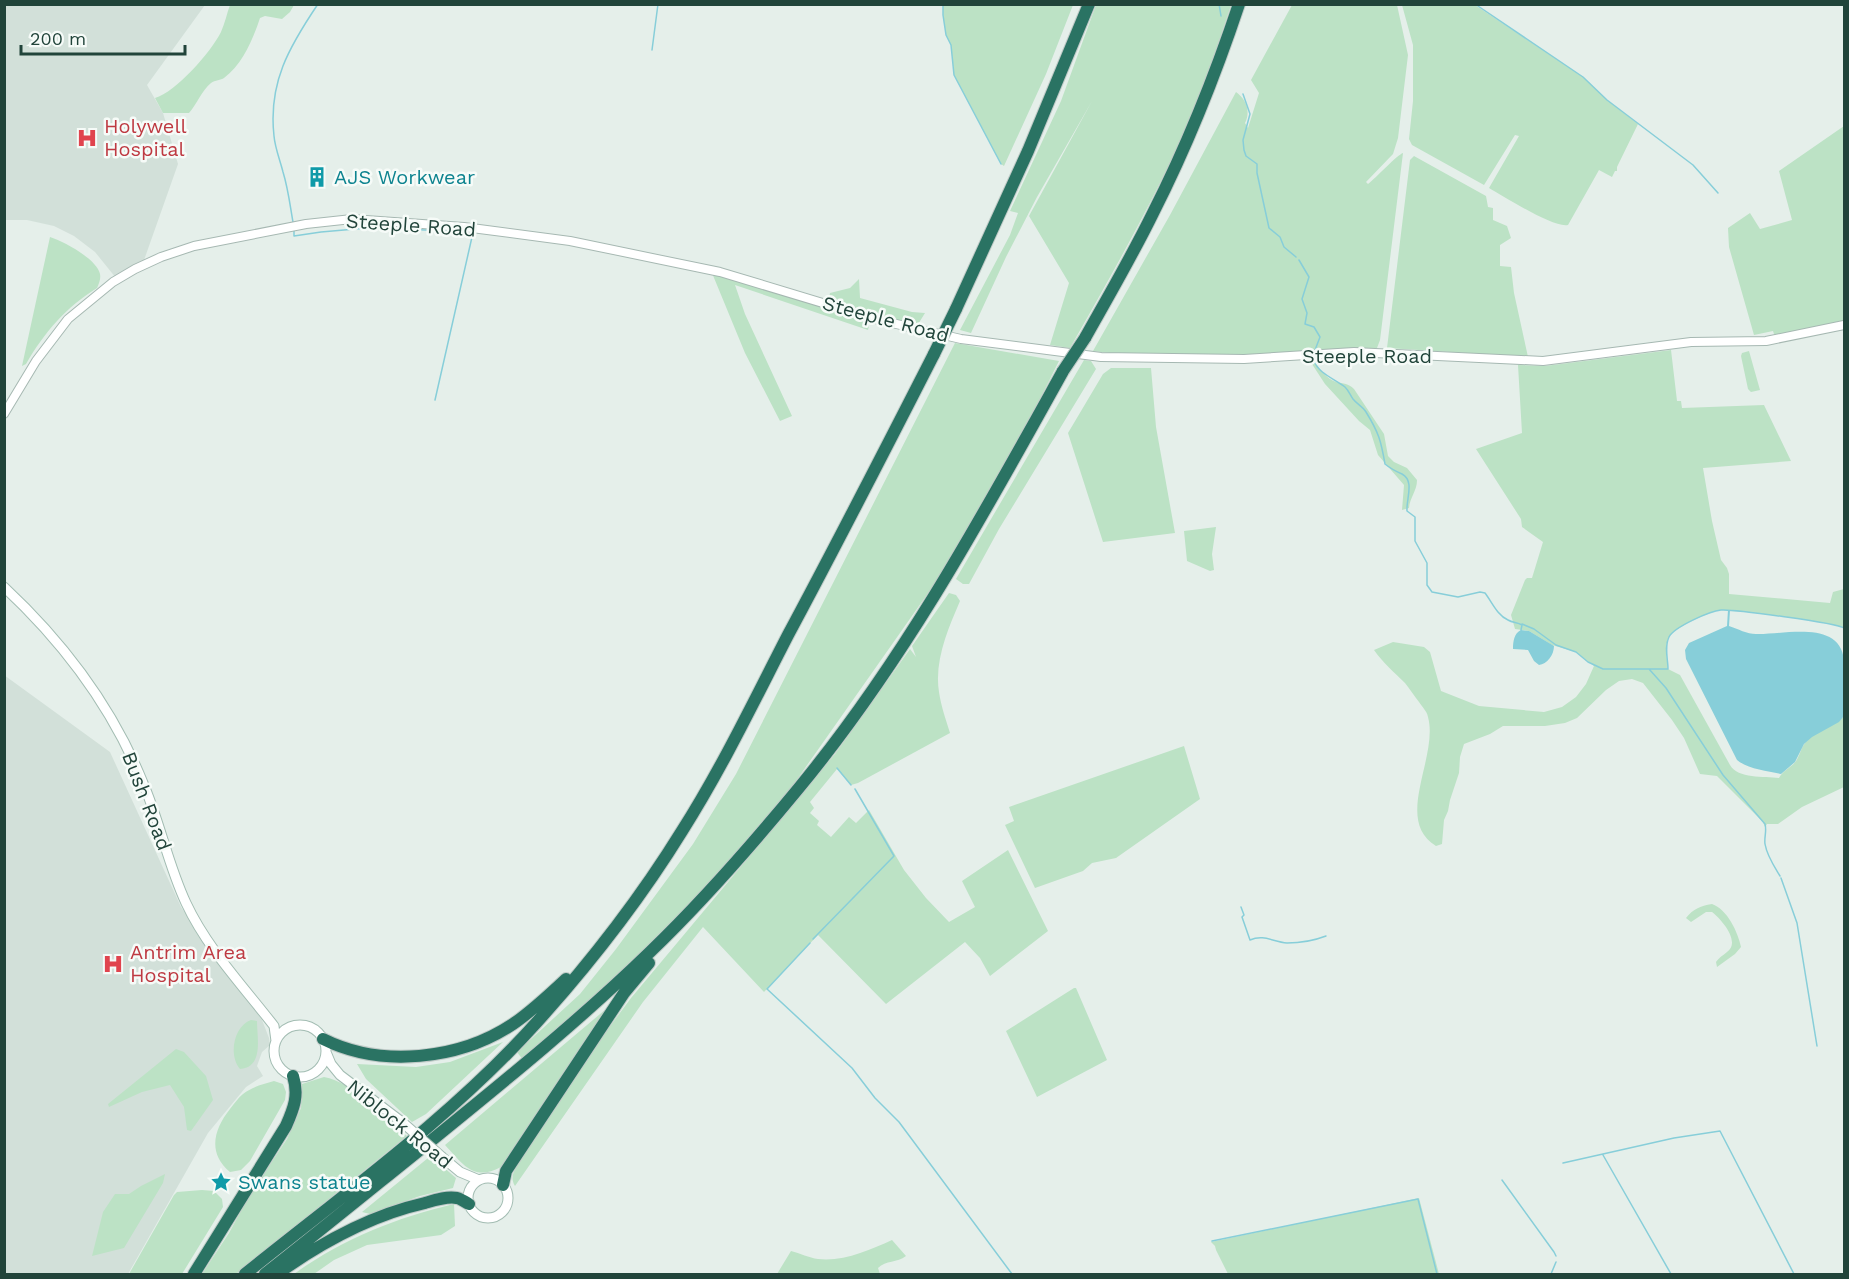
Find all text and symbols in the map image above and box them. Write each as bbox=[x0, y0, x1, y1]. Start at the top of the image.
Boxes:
scale bar bbox=[21, 18, 184, 56]
text: 200 m bbox=[30, 28, 86, 49]
place label: Holywell Hospital bbox=[104, 114, 187, 161]
hospital icon: Holywell Hospital bbox=[75, 126, 99, 150]
building icon: AJS Workwear bbox=[305, 165, 329, 189]
place label: AJS Workwear bbox=[334, 165, 475, 189]
street label: Steeple Road bbox=[345, 208, 477, 242]
street label: Steeple Road bbox=[820, 291, 952, 347]
street label: Steeple Road bbox=[1302, 344, 1432, 368]
street label: Bush Road bbox=[117, 748, 177, 854]
place label: Antrim Area Hospital bbox=[130, 940, 246, 987]
hospital icon: Antrim Area Hospital bbox=[101, 952, 125, 976]
street label: Niblock Road bbox=[343, 1074, 457, 1174]
place icon: Swans statue bbox=[209, 1170, 233, 1194]
place label: Swans statue bbox=[238, 1170, 370, 1194]

